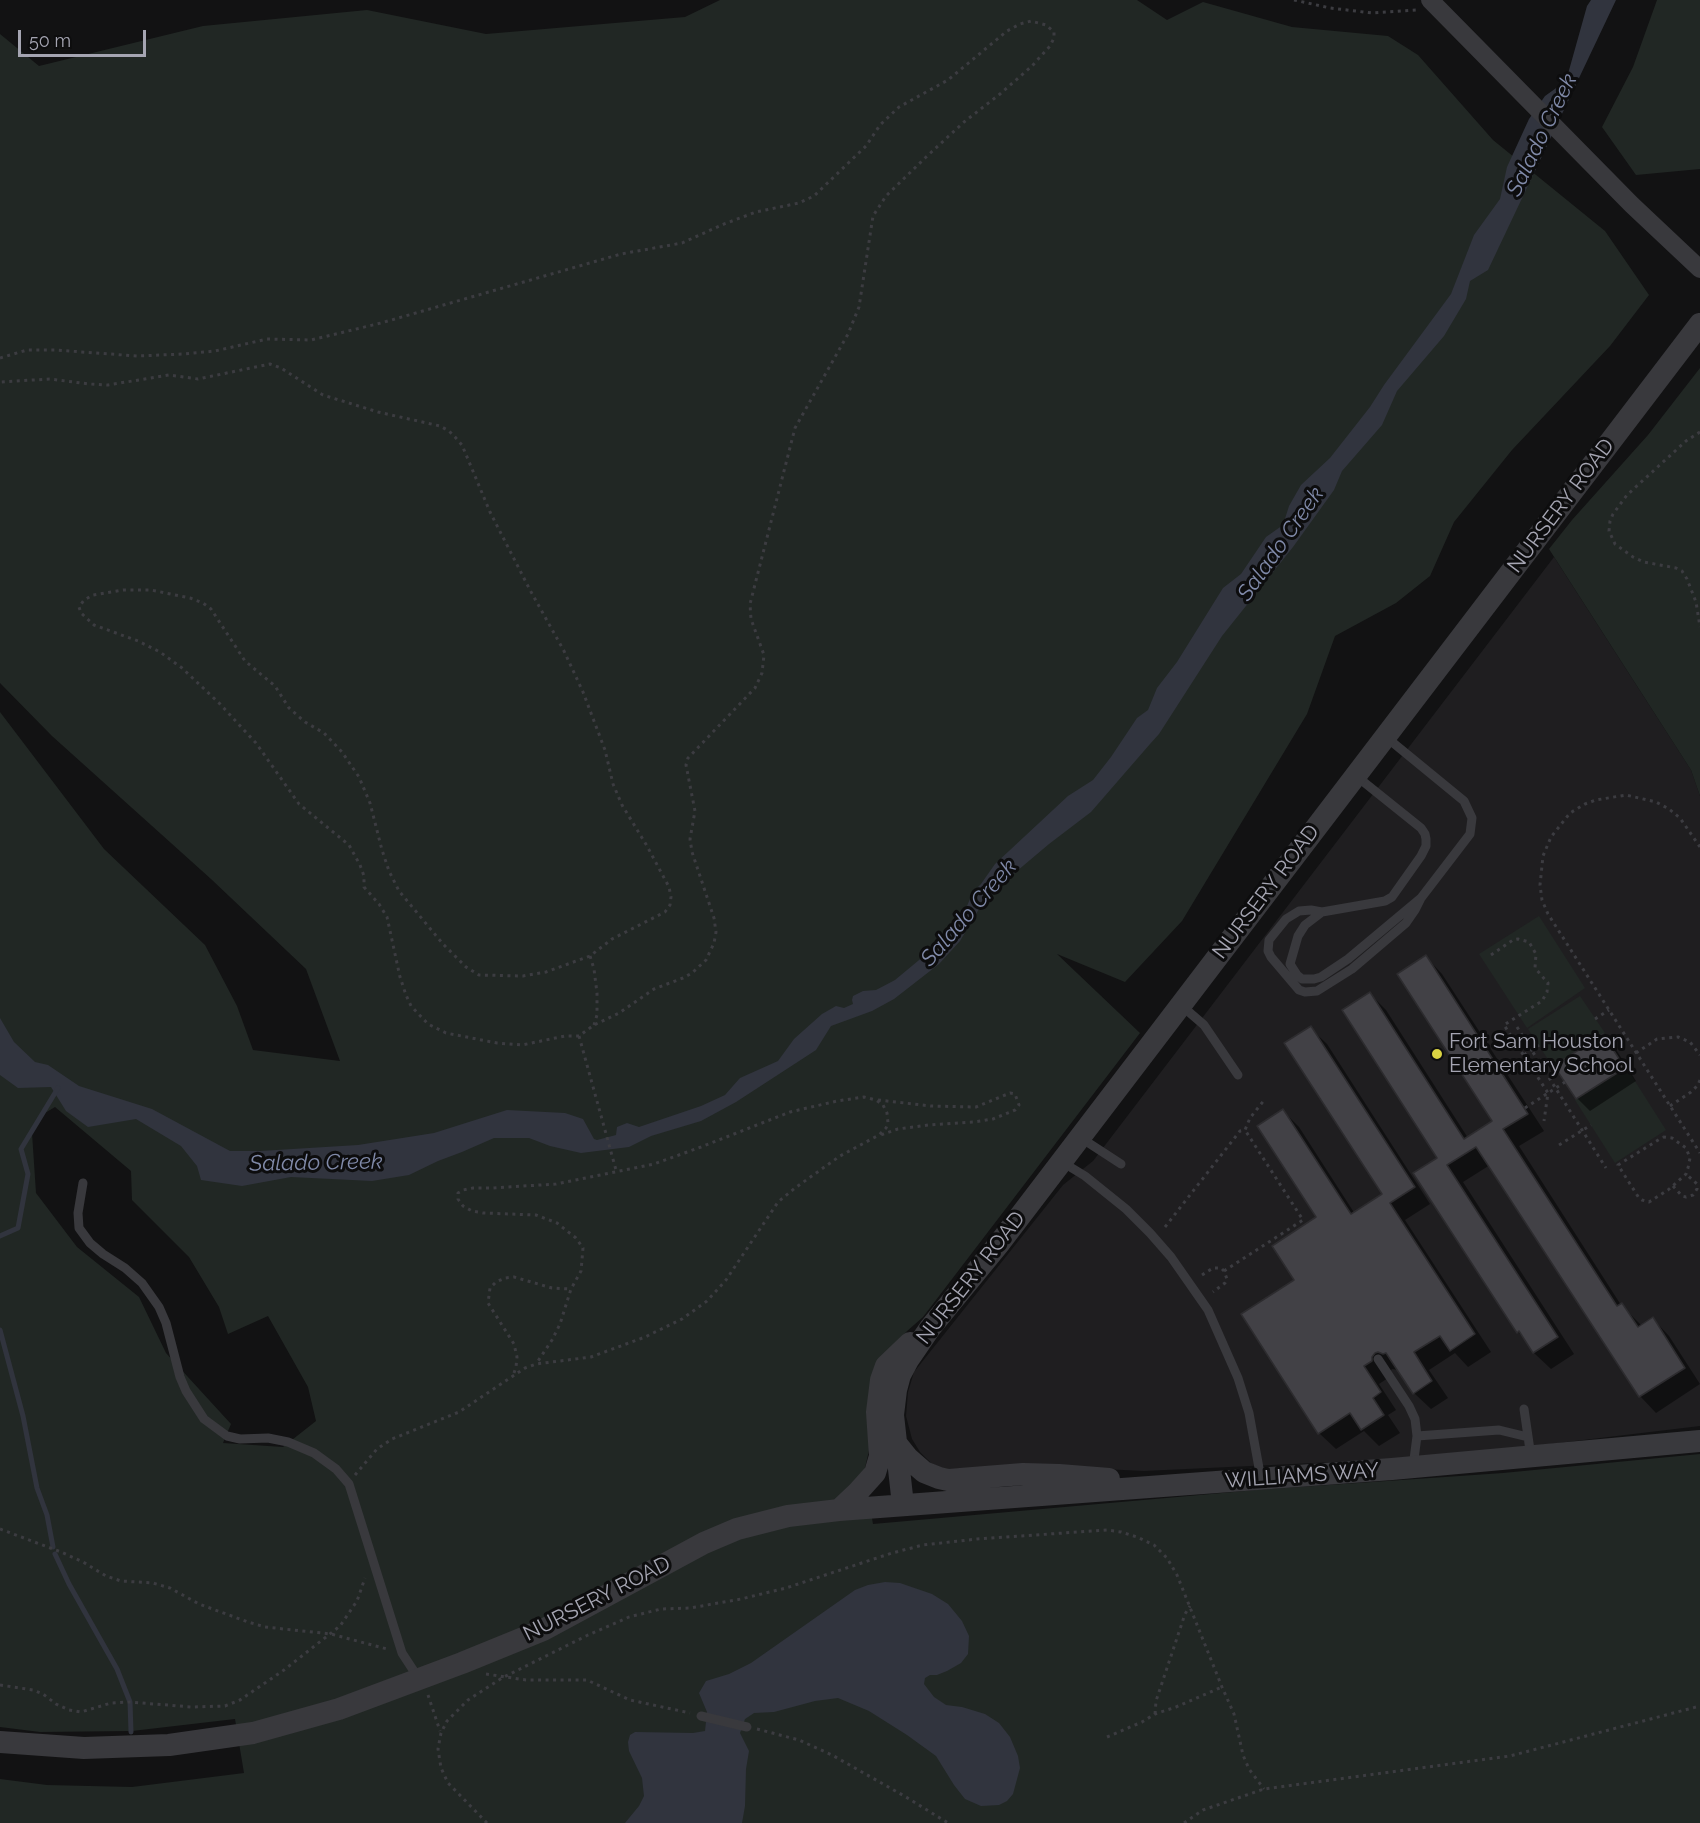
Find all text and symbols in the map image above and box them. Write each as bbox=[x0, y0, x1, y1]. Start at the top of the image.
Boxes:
scale bar bbox=[21, 18, 148, 56]
text: 50 m bbox=[29, 30, 71, 51]
water label: Salado Creek bbox=[1501, 69, 1583, 201]
street label: NURSERY ROAD bbox=[1502, 434, 1620, 578]
water label: Salado Creek bbox=[1232, 482, 1330, 606]
street label: NURSERY ROAD bbox=[1207, 820, 1325, 964]
water label: Salado Creek bbox=[915, 854, 1023, 972]
place label: Fort Sam Houston Elementary School bbox=[1449, 1029, 1633, 1079]
marker: Fort Sam Houston Elementary School bbox=[1430, 1047, 1444, 1061]
water label: Salado Creek bbox=[249, 1149, 383, 1177]
street label: NURSERY ROAD bbox=[911, 1207, 1031, 1349]
street label: WILLIAMS WAY bbox=[1224, 1458, 1380, 1494]
street label: NURSERY ROAD bbox=[519, 1551, 675, 1647]

